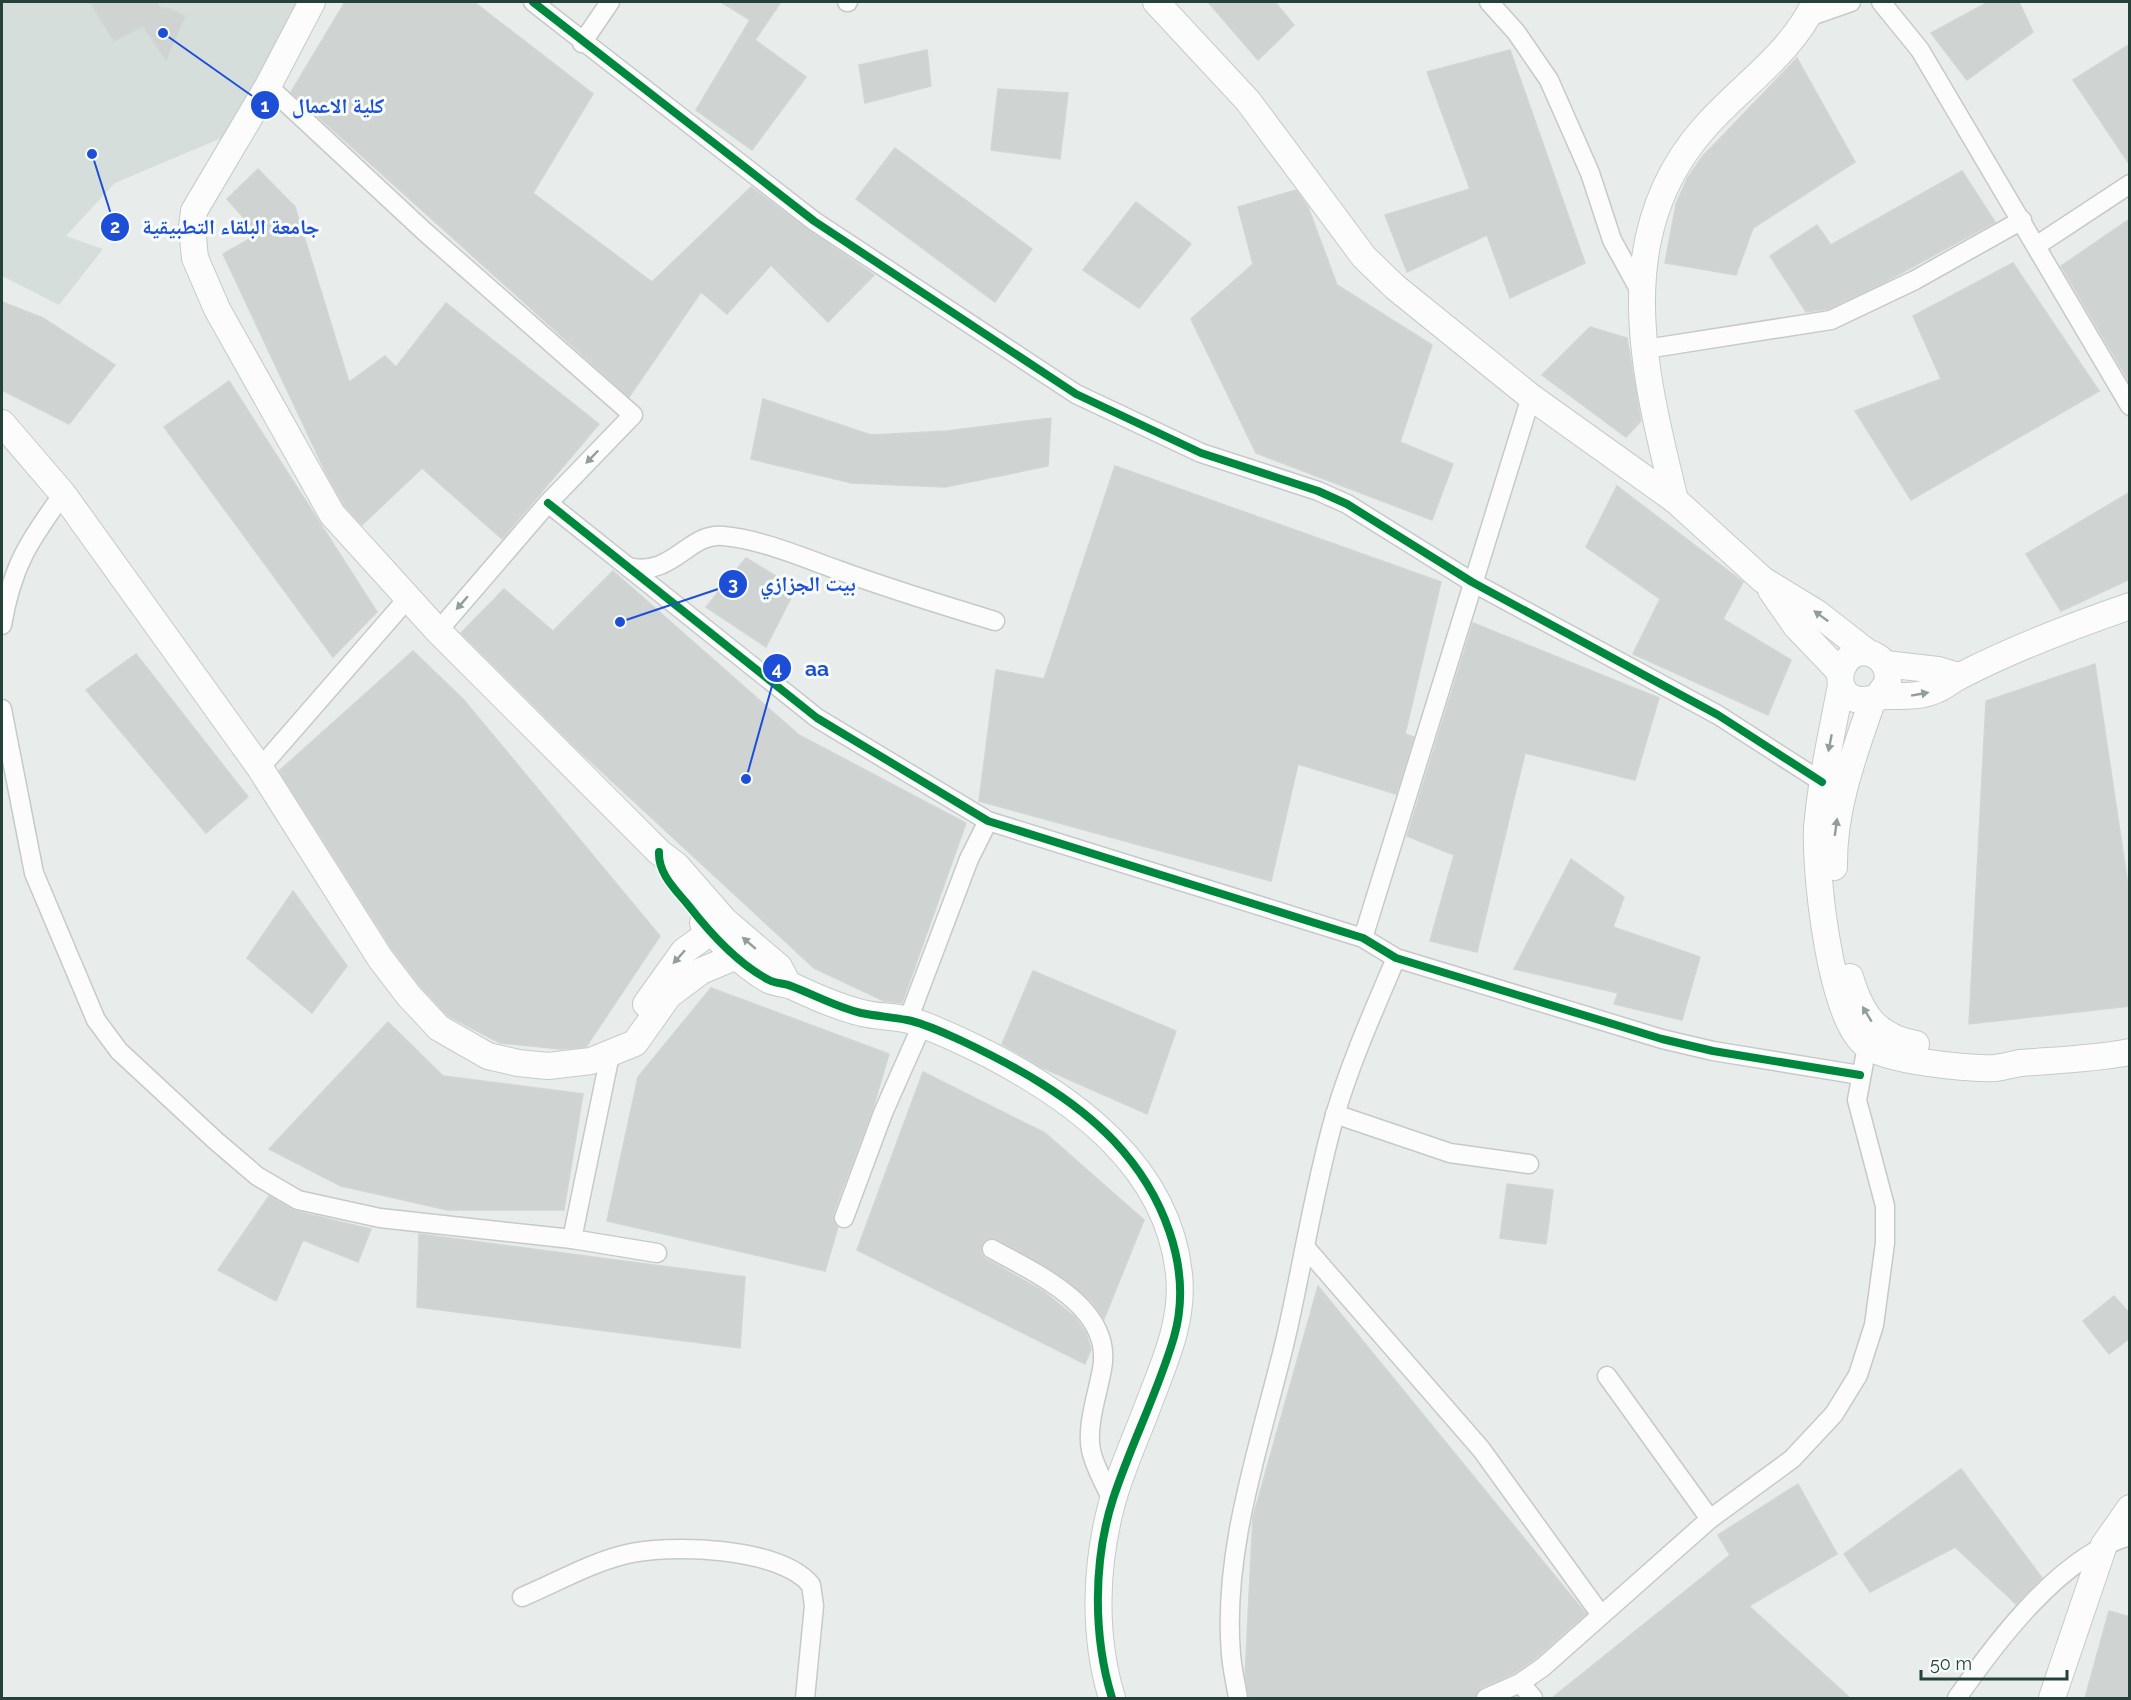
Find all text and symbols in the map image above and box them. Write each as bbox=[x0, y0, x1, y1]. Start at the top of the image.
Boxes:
callout: كلية الاعمال bbox=[250, 86, 397, 125]
text: كلية الاعمال bbox=[292, 93, 384, 119]
text: 1 bbox=[261, 95, 270, 116]
callout: جامعة البلقاء التطبيقية bbox=[100, 208, 331, 247]
text: جامعة البلقاء التطبيقية bbox=[142, 214, 320, 239]
text: 2 bbox=[110, 216, 120, 237]
one-way arrow bbox=[585, 450, 599, 464]
callout: بيت الجزازي bbox=[718, 565, 868, 604]
text: بيت الجزازي bbox=[760, 571, 856, 600]
text: 3 bbox=[728, 573, 738, 594]
one-way arrow bbox=[456, 595, 469, 610]
one-way arrow bbox=[1813, 610, 1829, 623]
callout: aa bbox=[762, 649, 841, 688]
text: aa bbox=[805, 656, 829, 681]
text: 4 bbox=[772, 658, 782, 679]
one-way arrow bbox=[1911, 690, 1930, 699]
one-way arrow bbox=[1825, 733, 1834, 752]
one-way arrow bbox=[1832, 817, 1841, 836]
one-way arrow bbox=[742, 937, 757, 950]
one-way arrow bbox=[673, 949, 686, 964]
one-way arrow bbox=[1861, 1006, 1872, 1022]
scale bar bbox=[1921, 1643, 2066, 1681]
text: 50 m bbox=[1930, 1653, 1972, 1674]

